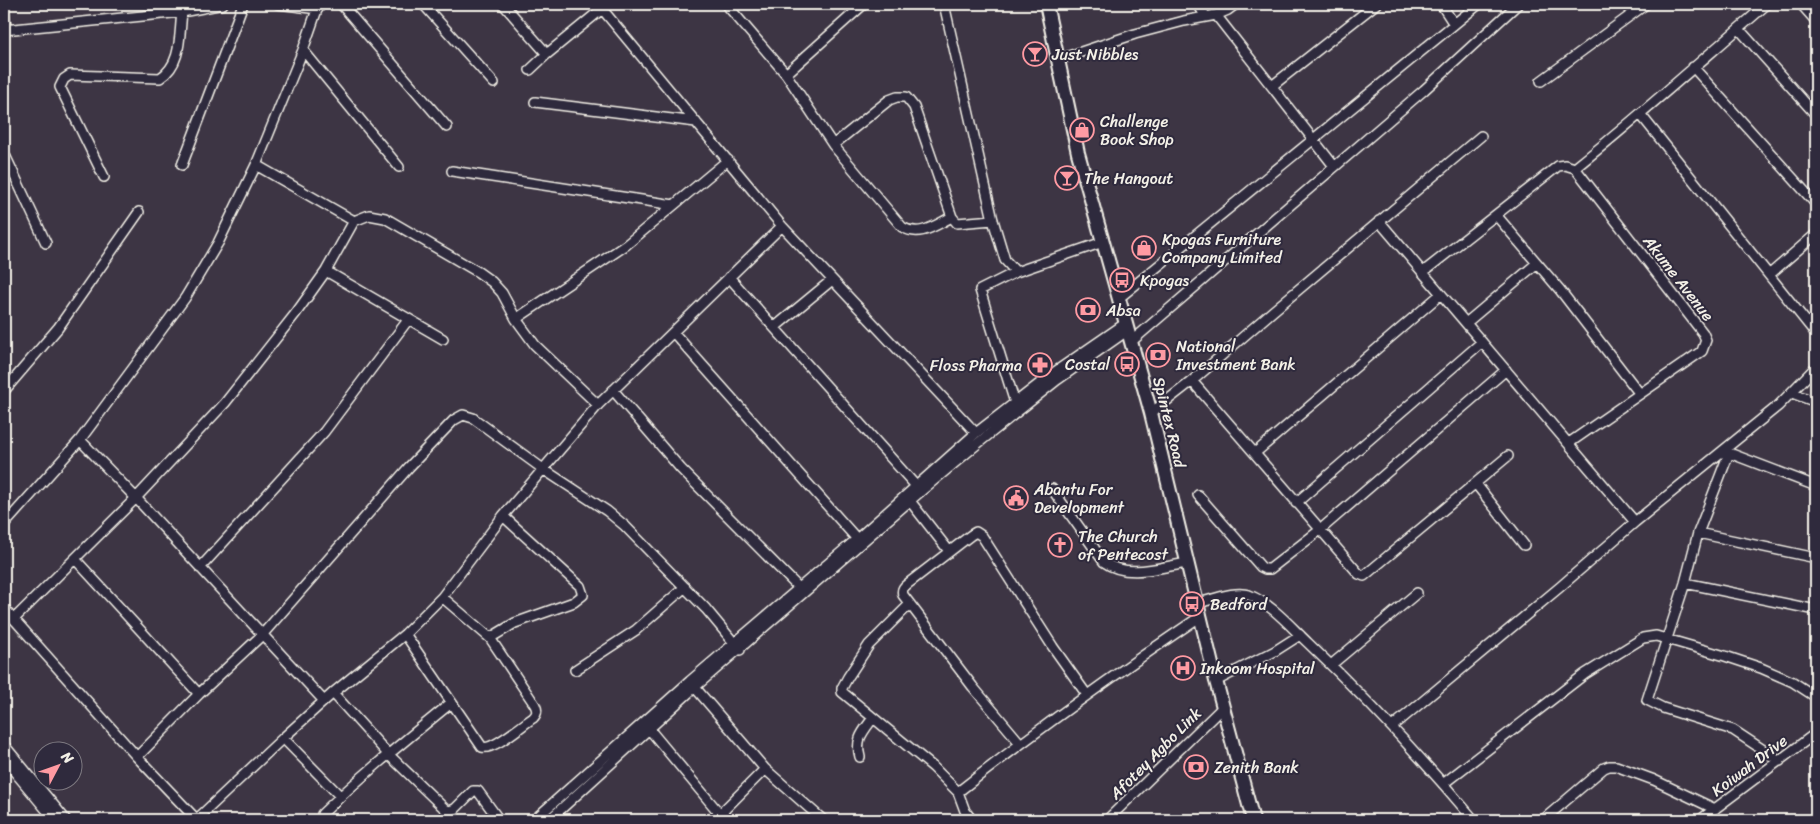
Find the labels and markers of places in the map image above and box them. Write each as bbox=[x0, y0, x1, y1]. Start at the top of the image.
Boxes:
place label: Just Nibbles bbox=[1051, 40, 1139, 69]
bar icon: Just Nibbles bbox=[1022, 41, 1048, 67]
place label: Challenge Book Shop bbox=[1100, 107, 1174, 154]
shop icon: Challenge Book Shop bbox=[1069, 117, 1095, 143]
place label: The Hangout bbox=[1084, 164, 1173, 193]
bar icon: The Hangout bbox=[1054, 165, 1080, 191]
place label: Kpogas Furniture Company Limited bbox=[1162, 225, 1283, 272]
shop icon: Kpogas Furniture Company Limited bbox=[1131, 235, 1157, 261]
place label: Kpogas bbox=[1140, 266, 1189, 295]
bus stop icon: Kpogas bbox=[1109, 267, 1135, 293]
place label: Absa bbox=[1105, 296, 1141, 325]
bank icon: Absa bbox=[1075, 297, 1101, 323]
place label: National Investment Bank bbox=[1175, 332, 1296, 379]
bank icon: National Investment Bank bbox=[1145, 342, 1171, 368]
place label: Costal bbox=[1065, 350, 1110, 379]
place label: Floss Pharma bbox=[930, 351, 1022, 380]
bus stop icon: Costal bbox=[1114, 351, 1140, 377]
pharmacy icon: Floss Pharma bbox=[1027, 352, 1053, 378]
place label: Abantu For Development bbox=[1033, 475, 1125, 522]
public building icon: Abantu For Development bbox=[1003, 485, 1029, 511]
place label: The Church of Pentecost bbox=[1078, 522, 1169, 569]
church icon: The Church of Pentecost bbox=[1047, 532, 1073, 558]
place label: Bedford bbox=[1210, 590, 1268, 619]
bus stop icon: Bedford bbox=[1179, 591, 1205, 617]
place label: Inkoom Hospital bbox=[1199, 654, 1315, 683]
hospital icon: Inkoom Hospital bbox=[1170, 655, 1196, 681]
place label: Zenith Bank bbox=[1214, 753, 1299, 782]
bank icon: Zenith Bank bbox=[1183, 754, 1209, 780]

